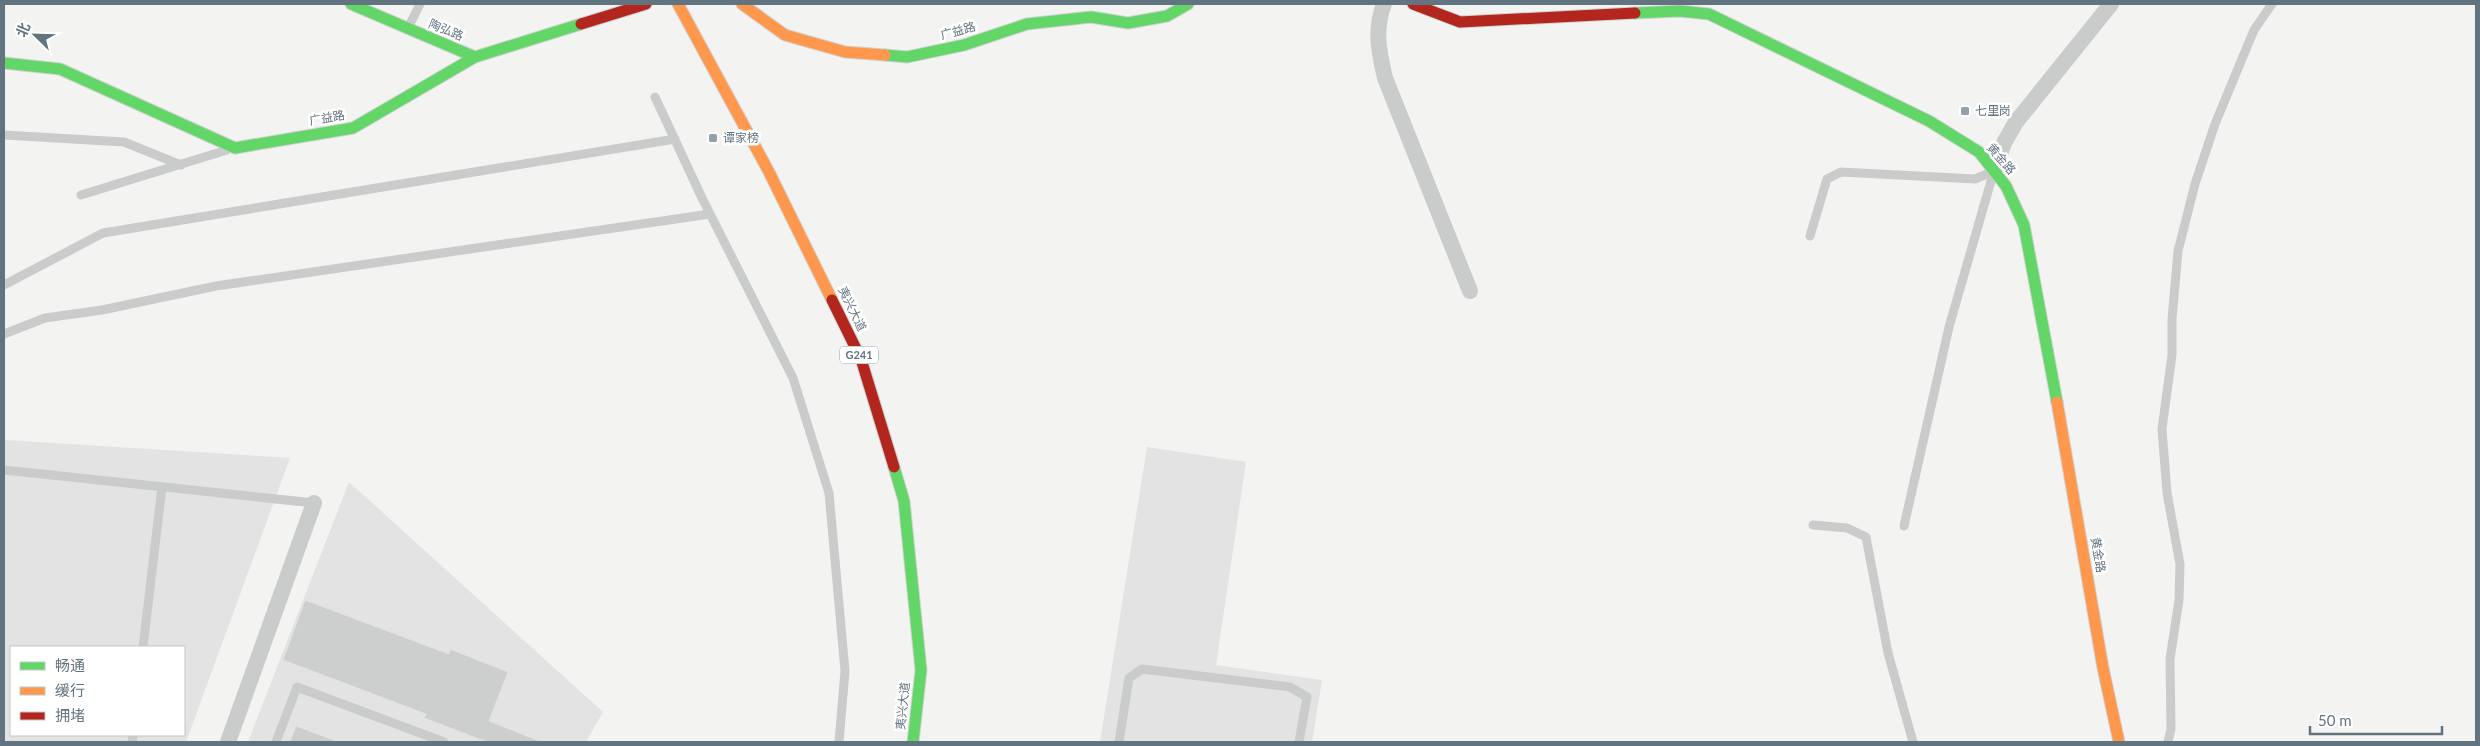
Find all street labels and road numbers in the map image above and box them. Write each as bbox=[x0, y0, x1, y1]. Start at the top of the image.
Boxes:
street label: 陶弘路 bbox=[427, 16, 466, 43]
street label: 广益路 bbox=[939, 19, 977, 42]
street label: 广益路 bbox=[308, 107, 346, 128]
street label: 黄金路 bbox=[1984, 140, 2019, 177]
street label: 夷兴大道 bbox=[835, 284, 870, 334]
road number: G241 bbox=[840, 346, 878, 364]
street label: 黄金路 bbox=[2088, 536, 2109, 574]
street label: 夷兴大道 bbox=[893, 681, 912, 731]

